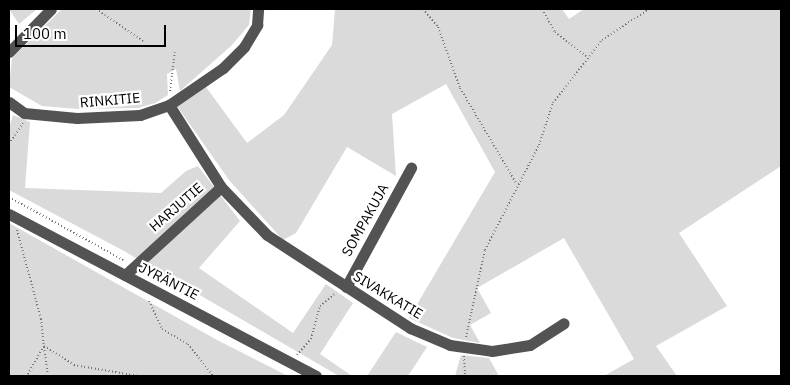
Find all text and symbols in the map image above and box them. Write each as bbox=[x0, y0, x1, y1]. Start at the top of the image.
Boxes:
scale bar bbox=[18, 15, 169, 47]
text: 100 m bbox=[23, 24, 67, 43]
street label: RINKITIE bbox=[79, 89, 141, 111]
street label: HARJUTIE bbox=[146, 179, 206, 235]
street label: SOMPAKUJA bbox=[338, 181, 392, 259]
street label: JYRÄNTIE bbox=[136, 259, 202, 303]
street label: SIVAKKATIE bbox=[350, 268, 426, 322]

